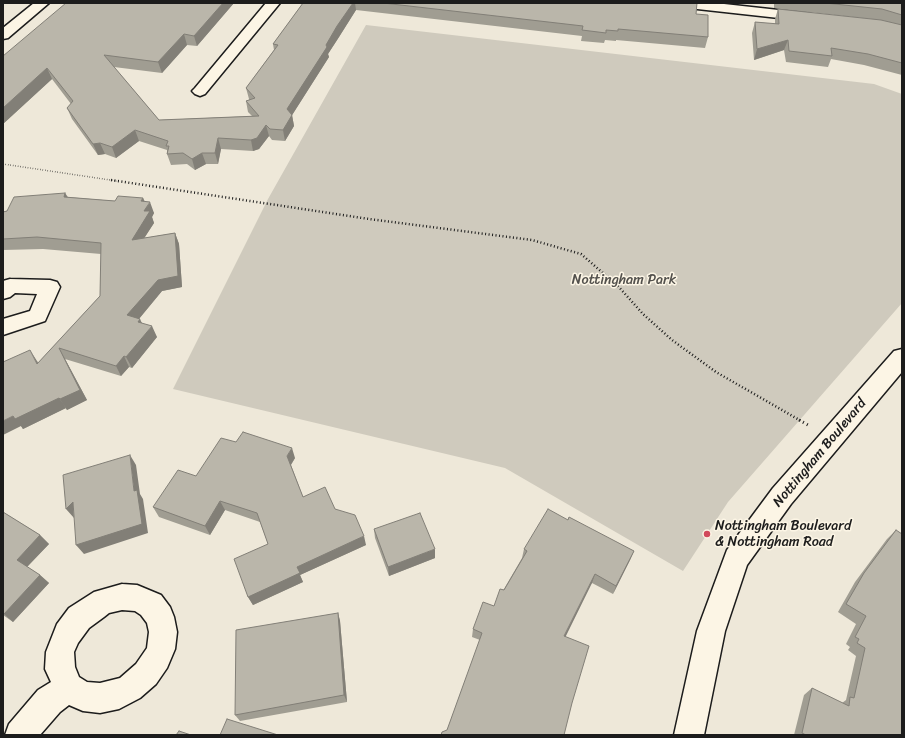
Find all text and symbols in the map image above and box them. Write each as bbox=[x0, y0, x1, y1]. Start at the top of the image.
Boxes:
park label: Nottingham Park bbox=[572, 272, 676, 288]
street label: Nottingham Boulevard bbox=[770, 395, 870, 511]
place label: Nottingham Boulevard & Nottingham Road bbox=[715, 518, 851, 550]
marker: Nottingham Boulevard & Nottingham Road bbox=[702, 529, 712, 539]

